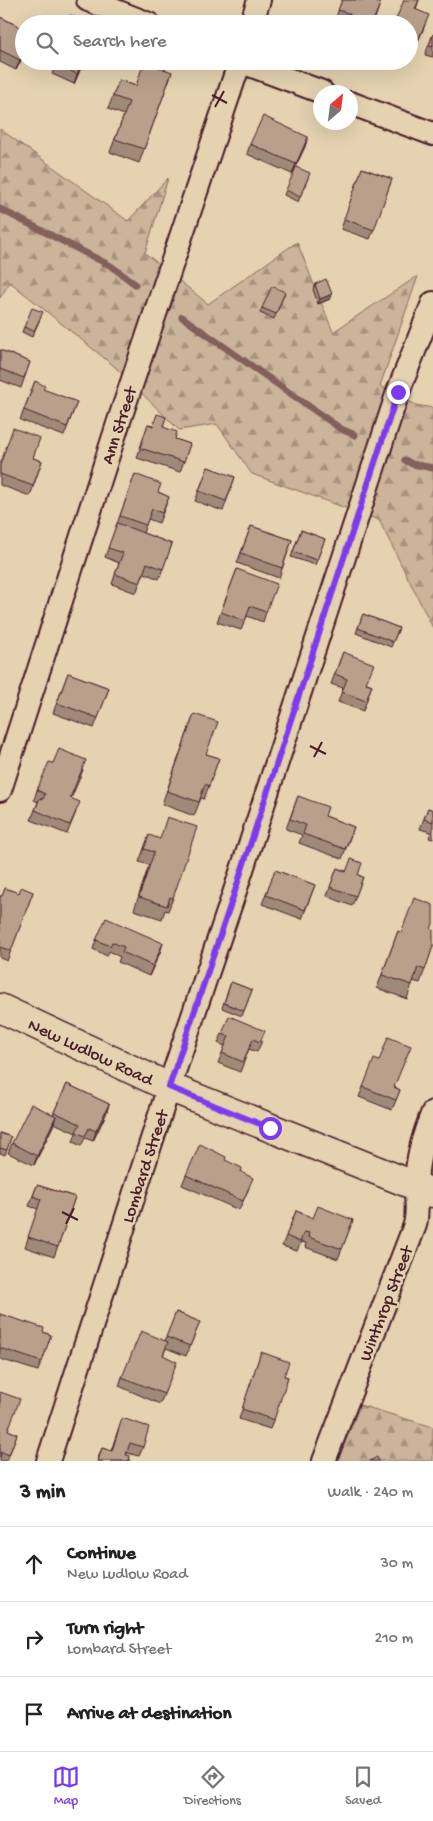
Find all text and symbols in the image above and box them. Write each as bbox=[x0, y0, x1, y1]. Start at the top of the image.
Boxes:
search box bbox=[15, 15, 418, 70]
icon: search bbox=[33, 29, 61, 57]
text: Search here bbox=[73, 31, 167, 54]
north arrow bbox=[313, 85, 358, 130]
route end bbox=[387, 381, 410, 404]
street label: Ann Street bbox=[98, 383, 143, 467]
street label: New Ludlow Road bbox=[24, 1015, 157, 1092]
street label: Lombard Street bbox=[118, 1106, 175, 1226]
route start bbox=[259, 1117, 282, 1140]
street label: Winthrop Street bbox=[356, 1242, 420, 1364]
text: 3 min bbox=[20, 1481, 65, 1506]
text: Walk · 240 m bbox=[328, 1484, 413, 1503]
text: Continue bbox=[67, 1543, 136, 1566]
icon: ahead bbox=[20, 1550, 48, 1578]
text: 30 m bbox=[380, 1555, 413, 1574]
text: New Ludlow Road bbox=[67, 1566, 188, 1585]
text: Turn right bbox=[67, 1618, 143, 1641]
icon: right bbox=[20, 1625, 48, 1653]
text: 210 m bbox=[374, 1630, 413, 1649]
text: Lombard Street bbox=[67, 1641, 171, 1660]
icon: arrive bbox=[20, 1700, 48, 1728]
text: Arrive at destination bbox=[67, 1703, 231, 1726]
tab: Map bbox=[52, 1763, 80, 1810]
tab: Directions bbox=[184, 1763, 241, 1810]
tab: Saved bbox=[345, 1763, 381, 1810]

